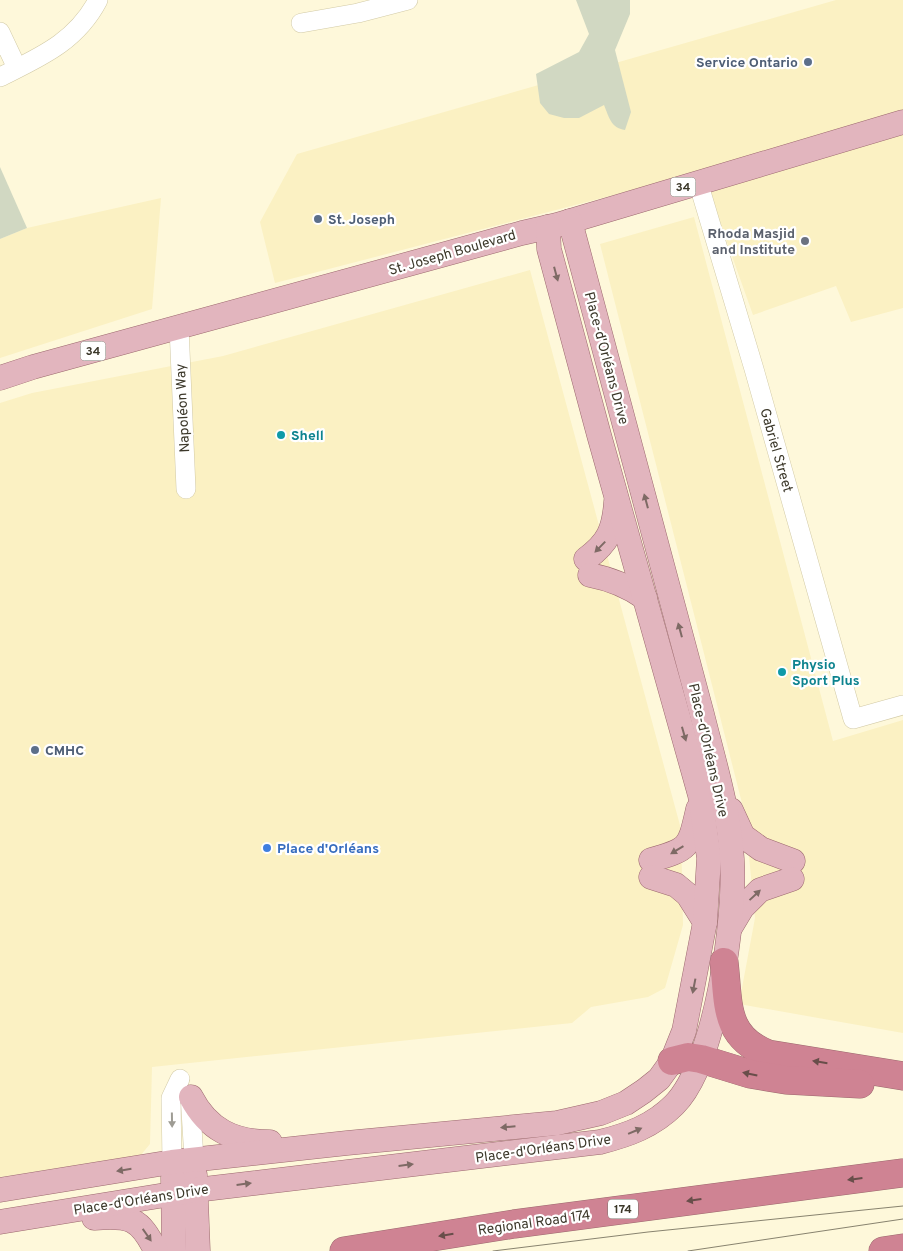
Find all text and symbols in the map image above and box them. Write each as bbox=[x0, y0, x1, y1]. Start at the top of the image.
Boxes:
place label: Service Ontario bbox=[696, 55, 798, 72]
marker: Service Ontario bbox=[802, 56, 814, 68]
road number: 34 bbox=[670, 178, 696, 196]
place label: St. Joseph bbox=[328, 212, 395, 229]
marker: St. Joseph bbox=[312, 213, 324, 225]
place label: Rhoda Masjid and Institute bbox=[708, 226, 795, 259]
street label: St. Joseph Boulevard bbox=[387, 227, 518, 280]
marker: Rhoda Masjid and Institute bbox=[799, 235, 811, 247]
one-way arrow bbox=[552, 267, 560, 282]
street label: Place-d'Orléans Drive bbox=[580, 290, 631, 427]
road number: 34 bbox=[80, 342, 106, 361]
street label: Napoléon Way bbox=[173, 363, 194, 453]
street label: Gabriel Street bbox=[755, 406, 796, 494]
place label: Shell bbox=[291, 428, 324, 445]
marker: Shell bbox=[275, 429, 287, 441]
one-way arrow bbox=[641, 494, 649, 509]
one-way arrow bbox=[594, 541, 606, 553]
one-way arrow bbox=[676, 623, 684, 638]
place label: Physio Sport Plus bbox=[792, 657, 860, 690]
marker: Physio Sport Plus bbox=[776, 666, 788, 678]
street label: Place-d'Orléans Drive bbox=[684, 682, 731, 819]
one-way arrow bbox=[681, 726, 689, 741]
place label: CMHC bbox=[45, 743, 84, 760]
marker: CMHC bbox=[29, 744, 41, 756]
place label: Place d'Orléans bbox=[277, 841, 379, 858]
marker: Place d'Orléans bbox=[261, 842, 273, 854]
one-way arrow bbox=[670, 846, 684, 855]
one-way arrow bbox=[749, 889, 761, 901]
one-way arrow bbox=[689, 978, 697, 994]
one-way arrow bbox=[812, 1058, 828, 1066]
one-way arrow bbox=[742, 1069, 758, 1077]
one-way arrow bbox=[168, 1112, 176, 1128]
one-way arrow bbox=[500, 1123, 516, 1131]
one-way arrow bbox=[628, 1127, 642, 1135]
street label: Place-d'Orléans Drive bbox=[474, 1132, 612, 1167]
one-way arrow bbox=[398, 1161, 414, 1169]
one-way arrow bbox=[115, 1166, 131, 1174]
one-way arrow bbox=[846, 1175, 862, 1183]
one-way arrow bbox=[237, 1180, 253, 1188]
street label: Place-d'Orléans Drive bbox=[72, 1181, 210, 1220]
one-way arrow bbox=[685, 1196, 701, 1204]
road number: 174 bbox=[608, 1200, 638, 1218]
street label: Regional Road 174 bbox=[477, 1207, 592, 1240]
one-way arrow bbox=[142, 1228, 152, 1241]
one-way arrow bbox=[438, 1231, 454, 1239]

